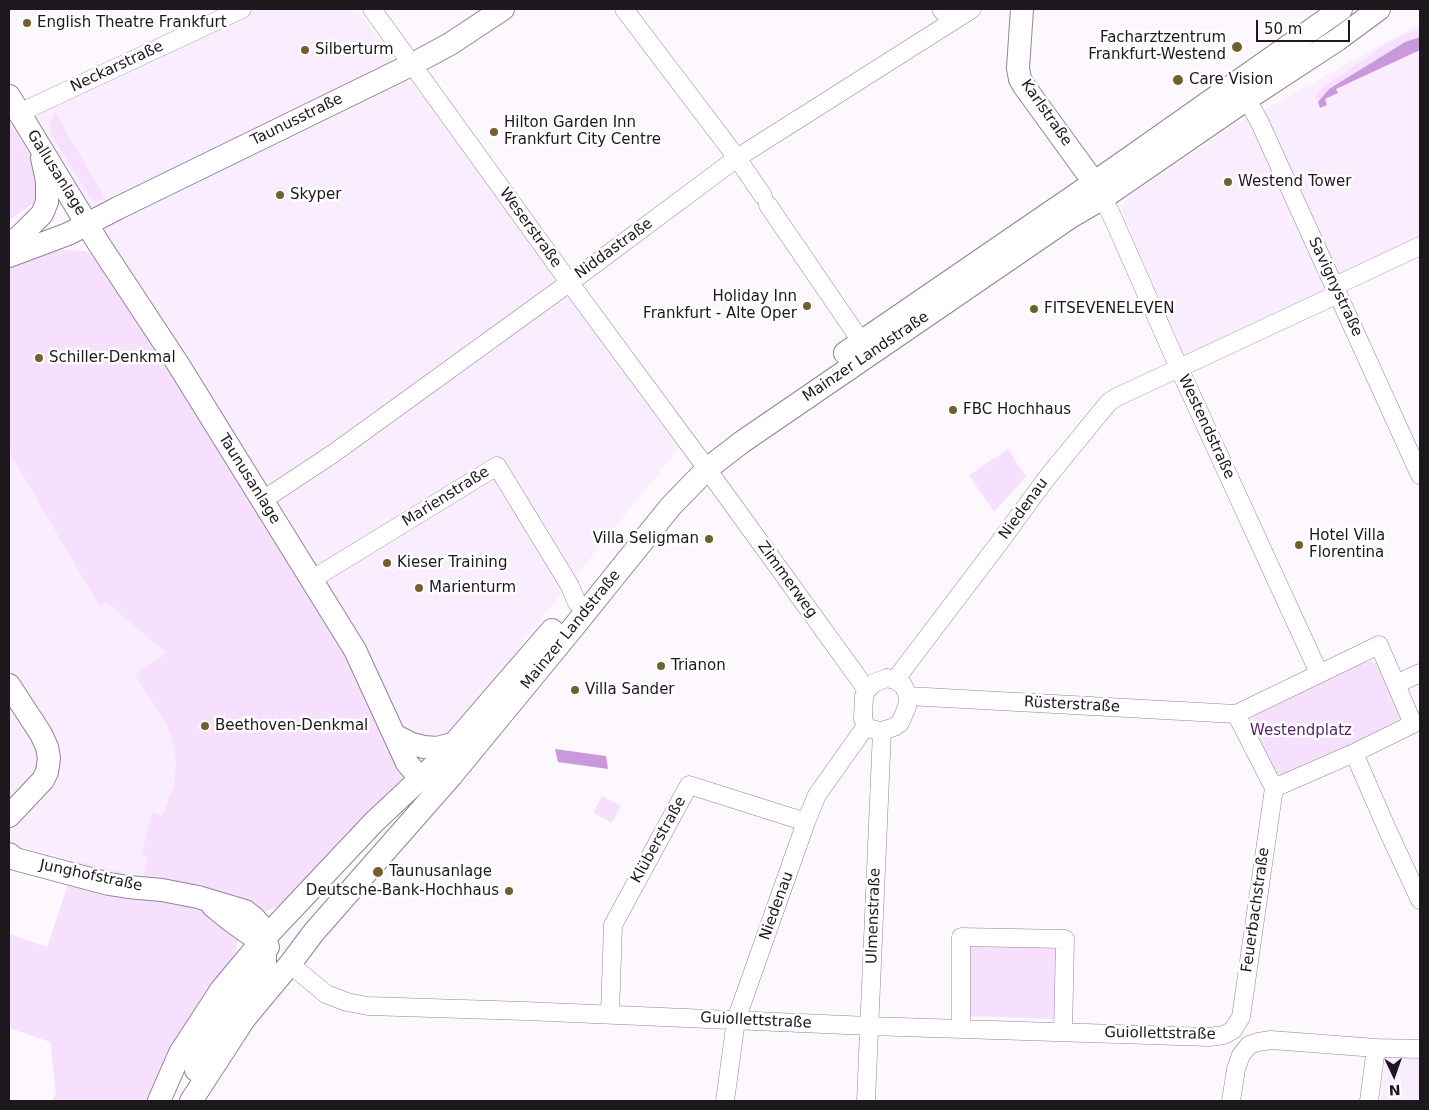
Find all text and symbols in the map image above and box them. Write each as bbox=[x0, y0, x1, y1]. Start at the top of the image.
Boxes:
scale bar bbox=[1259, 10, 1353, 42]
place label: English Theatre Frankfurt bbox=[37, 14, 227, 32]
marker: English Theatre Frankfurt bbox=[21, 17, 33, 29]
text: 50 m bbox=[1264, 20, 1302, 38]
place label: Facharztzentrum Frankfurt-Westend bbox=[1088, 29, 1226, 64]
street label: Neckarstraße bbox=[68, 38, 166, 96]
marker: Facharztzentrum Frankfurt-Westend bbox=[1230, 40, 1244, 54]
place label: Silberturm bbox=[315, 41, 394, 59]
marker: Silberturm bbox=[299, 44, 311, 56]
place label: Care Vision bbox=[1189, 71, 1273, 89]
marker: Care Vision bbox=[1171, 73, 1185, 87]
street label: Karlstraße bbox=[1017, 76, 1075, 150]
street label: Taunusstraße bbox=[248, 90, 346, 150]
place label: Hilton Garden Inn Frankfurt City Centre bbox=[504, 114, 661, 149]
marker: Hilton Garden Inn Frankfurt City Centre bbox=[488, 126, 500, 138]
street label: Gallusanlage bbox=[23, 127, 89, 219]
place label: Westend Tower bbox=[1238, 173, 1351, 191]
marker: Westend Tower bbox=[1222, 176, 1234, 188]
street label: Weserstraße bbox=[495, 185, 565, 271]
place label: Skyper bbox=[290, 186, 341, 204]
marker: Skyper bbox=[274, 189, 286, 201]
street label: Niddastraße bbox=[572, 215, 656, 283]
street label: Savignystraße bbox=[1304, 235, 1366, 339]
place label: Holiday Inn Frankfurt - Alte Oper bbox=[643, 288, 797, 323]
marker: Holiday Inn Frankfurt - Alte Oper bbox=[801, 300, 813, 312]
place label: FITSEVENELEVEN bbox=[1044, 300, 1174, 318]
marker: FITSEVENELEVEN bbox=[1028, 303, 1040, 315]
street label: Mainzer Landstraße bbox=[800, 308, 932, 406]
place label: Schiller-Denkmal bbox=[49, 349, 176, 367]
marker: Schiller-Denkmal bbox=[33, 352, 45, 364]
street label: Westendstraße bbox=[1174, 372, 1238, 482]
place label: FBC Hochhaus bbox=[963, 401, 1071, 419]
marker: FBC Hochhaus bbox=[947, 404, 959, 416]
street label: Taunusanlage bbox=[214, 431, 284, 527]
street label: Marienstraße bbox=[399, 463, 493, 531]
street label: Niedenau bbox=[996, 475, 1052, 543]
place label: Hotel Villa Florentina bbox=[1309, 527, 1385, 562]
place label: Villa Seligman bbox=[593, 530, 699, 548]
marker: Villa Seligman bbox=[703, 533, 715, 545]
street label: Zimmerweg bbox=[753, 538, 821, 622]
marker: Hotel Villa Florentina bbox=[1293, 539, 1305, 551]
place label: Kieser Training bbox=[397, 554, 507, 572]
marker: Kieser Training bbox=[381, 557, 393, 569]
street label: Mainzer Landstraße bbox=[517, 567, 625, 693]
place label: Marienturm bbox=[429, 579, 516, 597]
marker: Marienturm bbox=[413, 582, 425, 594]
place label: Trianon bbox=[671, 657, 726, 675]
marker: Trianon bbox=[655, 660, 667, 672]
place label: Villa Sander bbox=[585, 681, 675, 699]
marker: Villa Sander bbox=[569, 684, 581, 696]
street label: Rüsterstraße bbox=[1024, 693, 1120, 717]
place label: Beethoven-Denkmal bbox=[215, 717, 368, 735]
marker: Beethoven-Denkmal bbox=[199, 720, 211, 732]
park label: Westendplatz bbox=[1250, 722, 1352, 740]
street label: Klüberstraße bbox=[628, 794, 690, 886]
street label: Feuerbachstraße bbox=[1238, 846, 1274, 974]
street label: Junghofstraße bbox=[38, 856, 144, 896]
place label: Taunusanlage bbox=[389, 863, 492, 881]
marker: Taunusanlage bbox=[371, 865, 385, 879]
street label: Ulmenstraße bbox=[863, 868, 885, 964]
street label: Niedenau bbox=[756, 869, 798, 943]
place label: Deutsche-Bank-Hochhaus bbox=[306, 882, 499, 900]
marker: Deutsche-Bank-Hochhaus bbox=[503, 885, 515, 897]
street label: Guiollettstraße bbox=[700, 1009, 812, 1033]
street label: Guiollettstraße bbox=[1104, 1024, 1216, 1044]
north arrow bbox=[1369, 1050, 1419, 1100]
text: N bbox=[1389, 1082, 1401, 1098]

